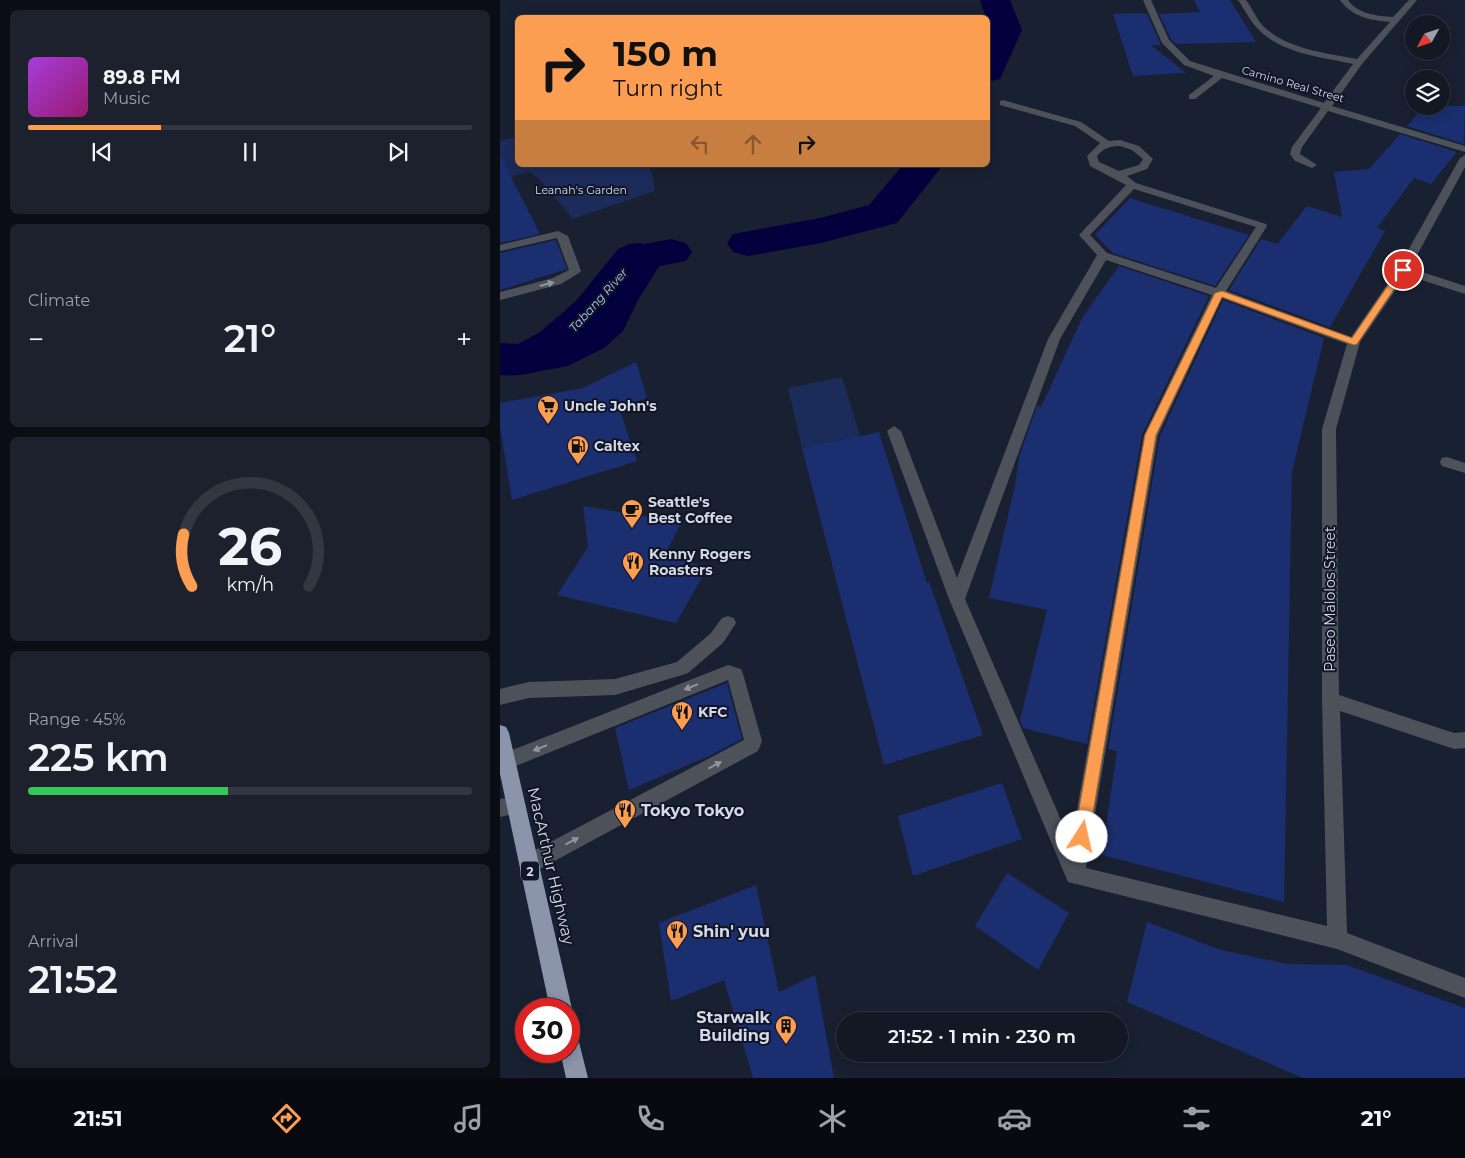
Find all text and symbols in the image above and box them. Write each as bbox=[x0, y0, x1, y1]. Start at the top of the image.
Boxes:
north arrow bbox=[1405, 15, 1450, 60]
map controls bbox=[1405, 15, 1450, 115]
text: 150 m bbox=[613, 32, 718, 75]
icon: right bbox=[530, 35, 595, 100]
street label: Camino Real Street bbox=[1240, 63, 1346, 105]
text: 89.8 FM bbox=[103, 66, 181, 89]
button: layers bbox=[1405, 70, 1450, 115]
text: Turn right bbox=[613, 75, 723, 102]
text: Music bbox=[103, 89, 150, 108]
icon: left bbox=[686, 130, 714, 158]
icon: ahead bbox=[739, 130, 767, 158]
icon: right bbox=[792, 130, 820, 158]
icon: previous bbox=[88, 138, 116, 166]
icon: pause bbox=[236, 138, 264, 166]
icon: next bbox=[384, 138, 412, 166]
park label: Leanah's Garden bbox=[535, 183, 627, 197]
pin bbox=[1382, 249, 1424, 291]
icon: arrive bbox=[1389, 256, 1417, 284]
water label: Tabang River bbox=[566, 265, 631, 335]
one-way arrow bbox=[540, 279, 555, 287]
text: Climate bbox=[28, 291, 90, 310]
text: 21° bbox=[224, 315, 276, 362]
text: − bbox=[28, 322, 44, 356]
text: + bbox=[456, 322, 472, 356]
supermarket icon: Uncle John's bbox=[536, 394, 560, 425]
place label: Uncle John's bbox=[564, 397, 657, 415]
fuel station icon: Caltex bbox=[566, 434, 590, 465]
place label: Caltex bbox=[594, 437, 640, 455]
place label: Seattle's Best Coffee bbox=[648, 493, 733, 527]
cafe icon: Seattle's Best Coffee bbox=[620, 498, 644, 529]
text: 26 bbox=[218, 515, 282, 578]
street label: Paseo Malolos Street bbox=[1321, 526, 1339, 672]
place label: Kenny Rogers Roasters bbox=[649, 545, 752, 579]
restaurant icon: Kenny Rogers Roasters bbox=[621, 550, 645, 581]
text: km/h bbox=[226, 574, 274, 595]
one-way arrow bbox=[684, 684, 698, 692]
restaurant icon: KFC bbox=[670, 700, 694, 731]
place label: KFC bbox=[698, 703, 727, 721]
text: Range · 45% bbox=[28, 710, 126, 729]
text: 225 km bbox=[28, 734, 169, 781]
one-way arrow bbox=[533, 744, 548, 752]
one-way arrow bbox=[709, 760, 722, 769]
street label: MacArthur Highway bbox=[524, 785, 578, 947]
restaurant icon: Tokyo Tokyo bbox=[613, 798, 637, 829]
place label: Tokyo Tokyo bbox=[641, 801, 744, 820]
position arrow bbox=[1055, 810, 1107, 862]
one-way arrow bbox=[565, 837, 579, 845]
road number: 2 bbox=[521, 861, 539, 880]
restaurant icon: Shin' yuu bbox=[665, 919, 689, 950]
place label: Shin' yuu bbox=[693, 922, 770, 941]
text: Arrival bbox=[28, 932, 78, 951]
text: 21:52 bbox=[28, 956, 118, 1003]
speed limit sign: 30 bbox=[515, 998, 580, 1063]
place label: Starwalk Building bbox=[696, 1008, 771, 1045]
building icon: Starwalk Building bbox=[774, 1014, 798, 1045]
text: 21:52 · 1 min · 230 m bbox=[888, 1025, 1076, 1048]
icon: directions bbox=[269, 1101, 304, 1136]
icon: music bbox=[451, 1101, 486, 1136]
icon: phone bbox=[633, 1101, 668, 1136]
icon: climate bbox=[815, 1101, 850, 1136]
icon: car bbox=[997, 1101, 1032, 1136]
icon: filters bbox=[1179, 1101, 1214, 1136]
text: 21:51 bbox=[73, 1105, 123, 1132]
text: 21° bbox=[1361, 1105, 1391, 1132]

